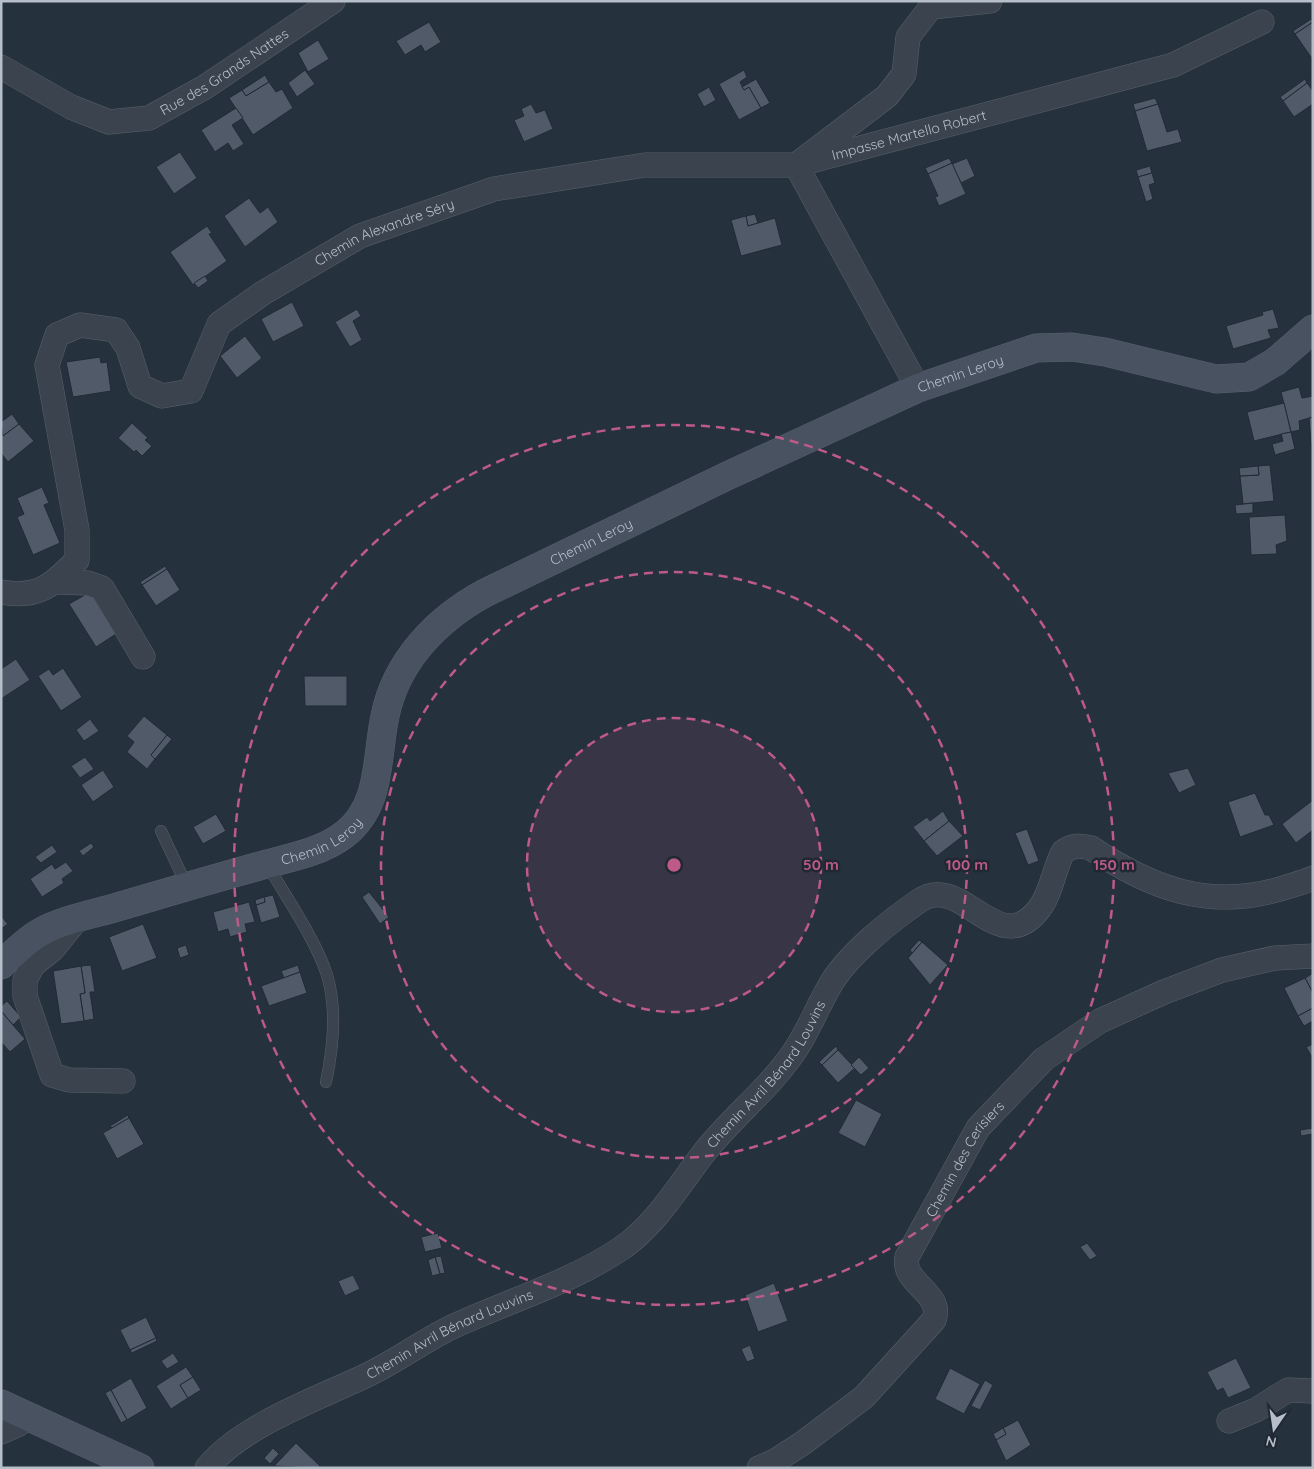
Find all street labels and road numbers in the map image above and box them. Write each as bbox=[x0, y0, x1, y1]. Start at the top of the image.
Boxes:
street label: Rue des Grands Nattes bbox=[157, 24, 292, 119]
street label: Impasse Martello Robert bbox=[830, 106, 988, 164]
street label: Chemin Alexandre Séry bbox=[311, 195, 456, 270]
street label: Chemin Leroy bbox=[915, 351, 1006, 397]
street label: Chemin Leroy bbox=[547, 514, 635, 569]
street label: Chemin Leroy bbox=[279, 814, 366, 869]
street label: Chemin Avril Bénard Louvins bbox=[703, 997, 829, 1152]
street label: Chemin des Cerisiers bbox=[922, 1097, 1008, 1220]
street label: Chemin Avril Bénard Louvins bbox=[363, 1285, 536, 1383]

